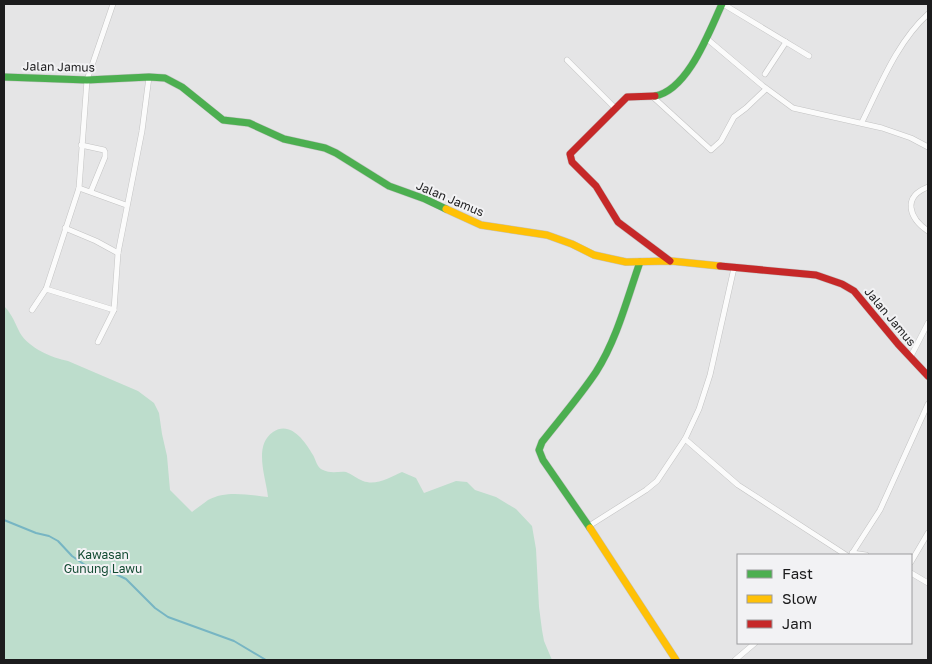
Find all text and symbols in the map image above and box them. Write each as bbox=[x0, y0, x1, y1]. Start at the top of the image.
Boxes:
street label: Jalan Jamus bbox=[23, 58, 95, 75]
street label: Jalan Jamus bbox=[414, 178, 486, 220]
street label: Jalan Jamus bbox=[861, 284, 919, 349]
park label: Kawasan Gunung Lawu bbox=[64, 547, 142, 576]
legend bbox=[737, 554, 912, 644]
text: Fast bbox=[782, 564, 813, 582]
text: Slow bbox=[782, 589, 817, 607]
text: Jam bbox=[782, 614, 812, 632]

